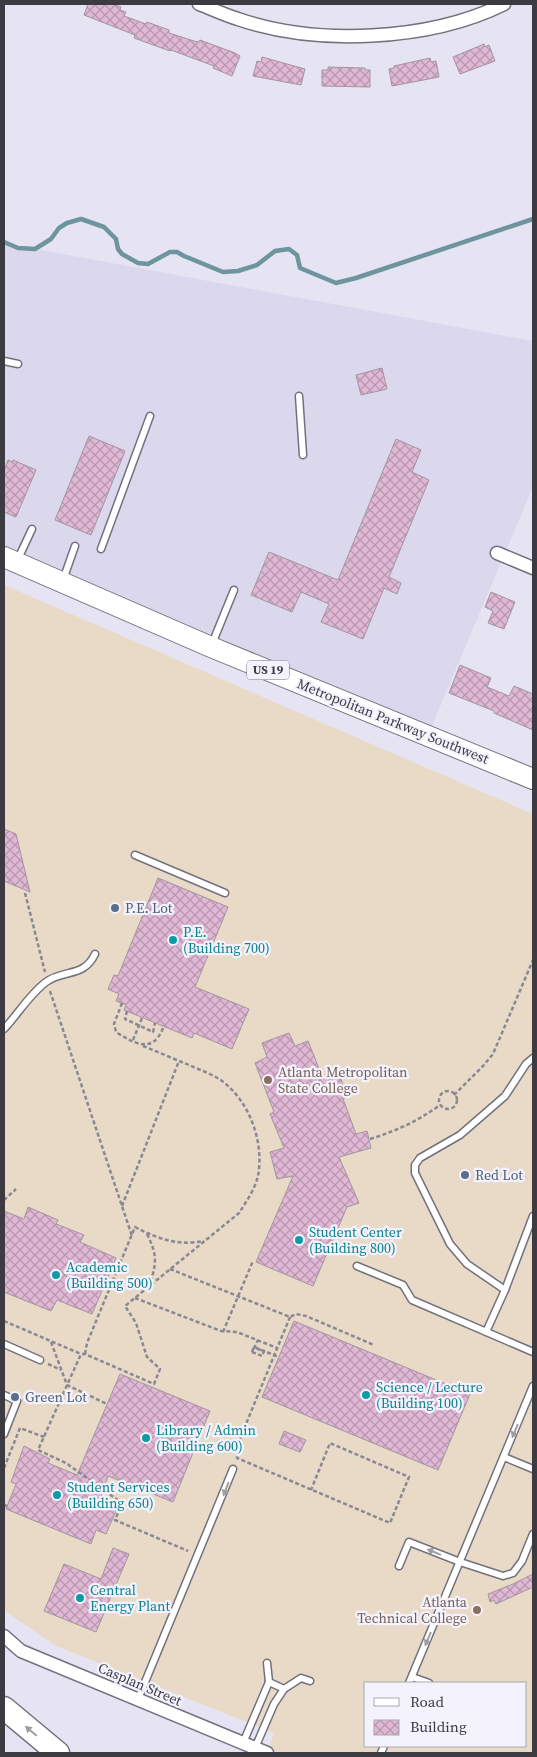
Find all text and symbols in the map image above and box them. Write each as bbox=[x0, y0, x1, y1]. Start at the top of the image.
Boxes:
road number: US 19 bbox=[247, 660, 289, 680]
street label: Metropolitan Parkway Southwest bbox=[294, 673, 492, 769]
place label: P.E. Lot bbox=[125, 898, 173, 918]
marker: P.E. Lot bbox=[109, 902, 121, 914]
place label: P.E. (Building 700) bbox=[183, 922, 270, 958]
marker: P.E. (Building 700) bbox=[167, 934, 179, 946]
place label: Atlanta Metropolitan State College bbox=[278, 1062, 408, 1098]
marker: Atlanta Metropolitan State College bbox=[262, 1074, 274, 1086]
place label: Red Lot bbox=[475, 1165, 523, 1185]
marker: Red Lot bbox=[459, 1169, 471, 1181]
place label: Student Center (Building 800) bbox=[309, 1222, 402, 1258]
marker: Student Center (Building 800) bbox=[293, 1234, 305, 1246]
place label: Academic (Building 500) bbox=[66, 1257, 153, 1293]
marker: Academic (Building 500) bbox=[50, 1269, 62, 1281]
place label: Science / Lecture (Building 100) bbox=[376, 1377, 483, 1413]
place label: Green Lot bbox=[25, 1387, 87, 1407]
marker: Science / Lecture (Building 100) bbox=[360, 1389, 372, 1401]
marker: Green Lot bbox=[9, 1391, 21, 1403]
place label: Library / Admin (Building 600) bbox=[156, 1420, 257, 1456]
one-way arrow bbox=[510, 1424, 518, 1438]
marker: Library / Admin (Building 600) bbox=[140, 1432, 152, 1444]
place label: Student Services (Building 650) bbox=[67, 1477, 170, 1513]
one-way arrow bbox=[221, 1482, 229, 1497]
marker: Student Services (Building 650) bbox=[51, 1489, 63, 1501]
one-way arrow bbox=[426, 1548, 441, 1556]
place label: Central Energy Plant bbox=[90, 1580, 170, 1616]
marker: Central Energy Plant bbox=[74, 1592, 86, 1604]
place label: Atlanta Technical College bbox=[357, 1592, 468, 1628]
marker: Atlanta Technical College bbox=[471, 1604, 483, 1616]
one-way arrow bbox=[423, 1632, 431, 1646]
street label: Casplan Street bbox=[95, 1657, 185, 1711]
legend bbox=[364, 1682, 527, 1747]
text: Road bbox=[410, 1691, 444, 1712]
text: Building bbox=[410, 1716, 467, 1737]
one-way arrow bbox=[25, 1725, 38, 1736]

